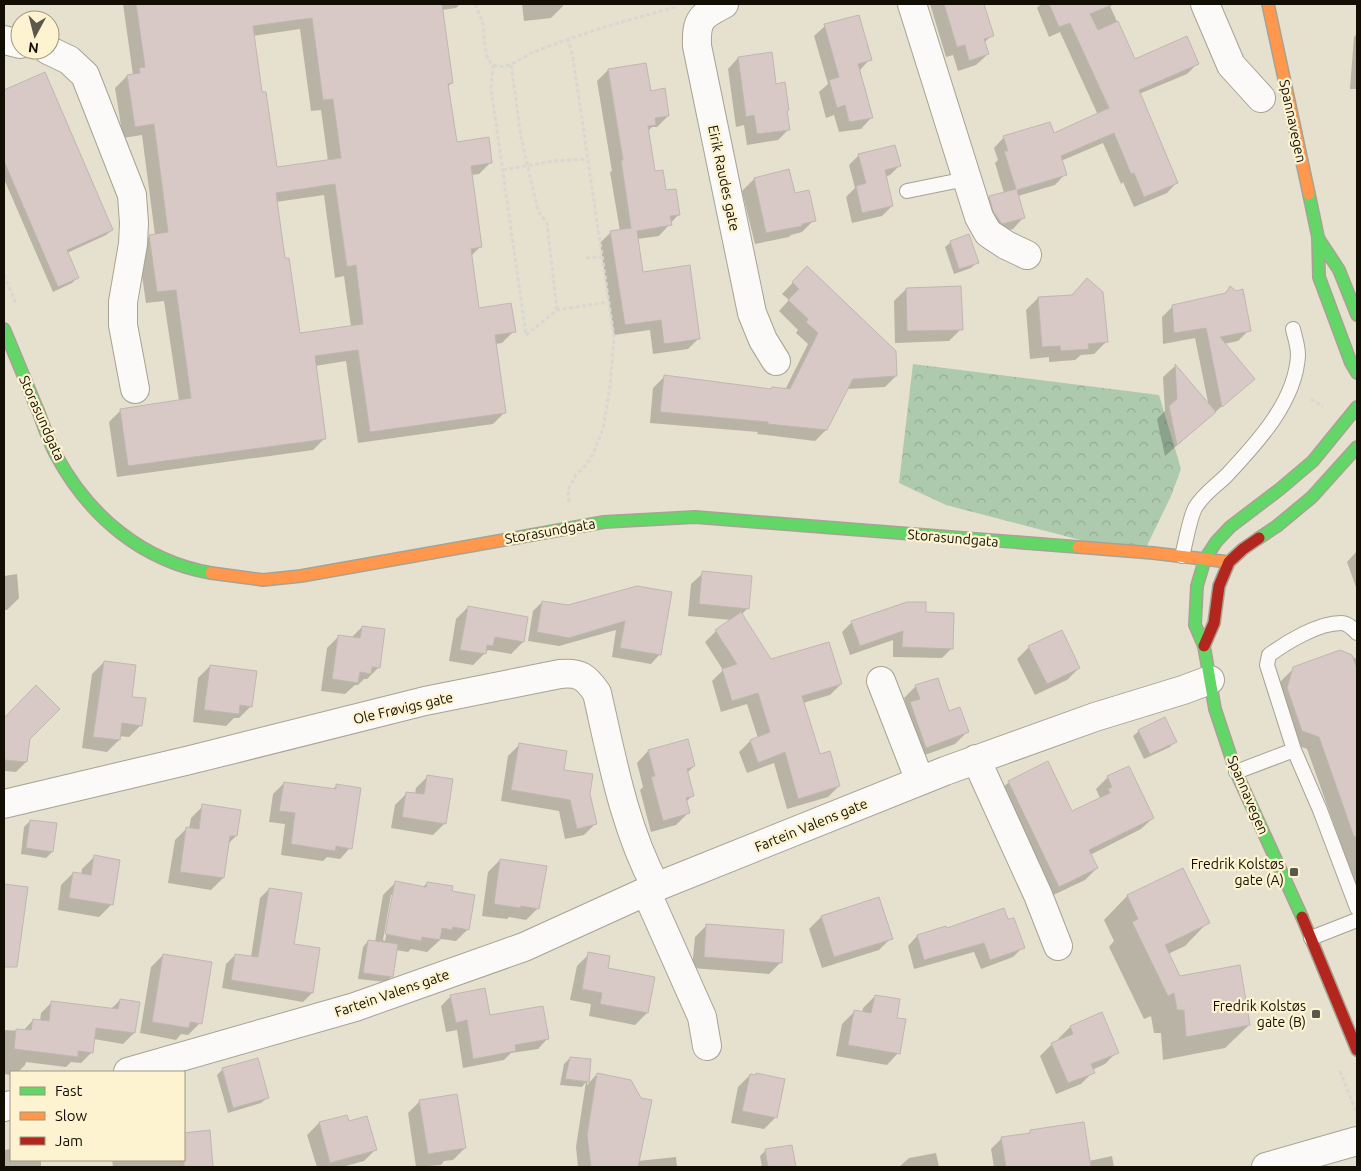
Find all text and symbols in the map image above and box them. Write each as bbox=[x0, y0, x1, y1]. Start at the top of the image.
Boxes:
north arrow bbox=[10, 10, 60, 60]
text: N bbox=[27, 39, 40, 56]
street label: Spannavegen bbox=[1276, 78, 1310, 164]
street label: Eirik Raudes gate bbox=[705, 124, 743, 232]
street label: Storasundgata bbox=[16, 373, 68, 463]
street label: Storasundgata bbox=[503, 515, 597, 547]
street label: Storasundgata bbox=[907, 526, 999, 550]
street label: Ole Frøvigs gate bbox=[351, 689, 455, 727]
street label: Spannavegen bbox=[1224, 753, 1272, 837]
street label: Fartein Valens gate bbox=[752, 795, 870, 855]
place label: Fredrik Kolstøs gate (A) bbox=[1191, 856, 1284, 888]
marker: Fredrik Kolstøs gate (A) bbox=[1288, 866, 1300, 878]
street label: Fartein Valens gate bbox=[333, 966, 451, 1020]
place label: Fredrik Kolstøs gate (B) bbox=[1213, 998, 1306, 1030]
marker: Fredrik Kolstøs gate (B) bbox=[1310, 1008, 1322, 1020]
legend bbox=[10, 1071, 185, 1161]
text: Fast bbox=[55, 1082, 83, 1099]
text: Slow bbox=[55, 1107, 88, 1124]
text: Jam bbox=[55, 1132, 83, 1149]

